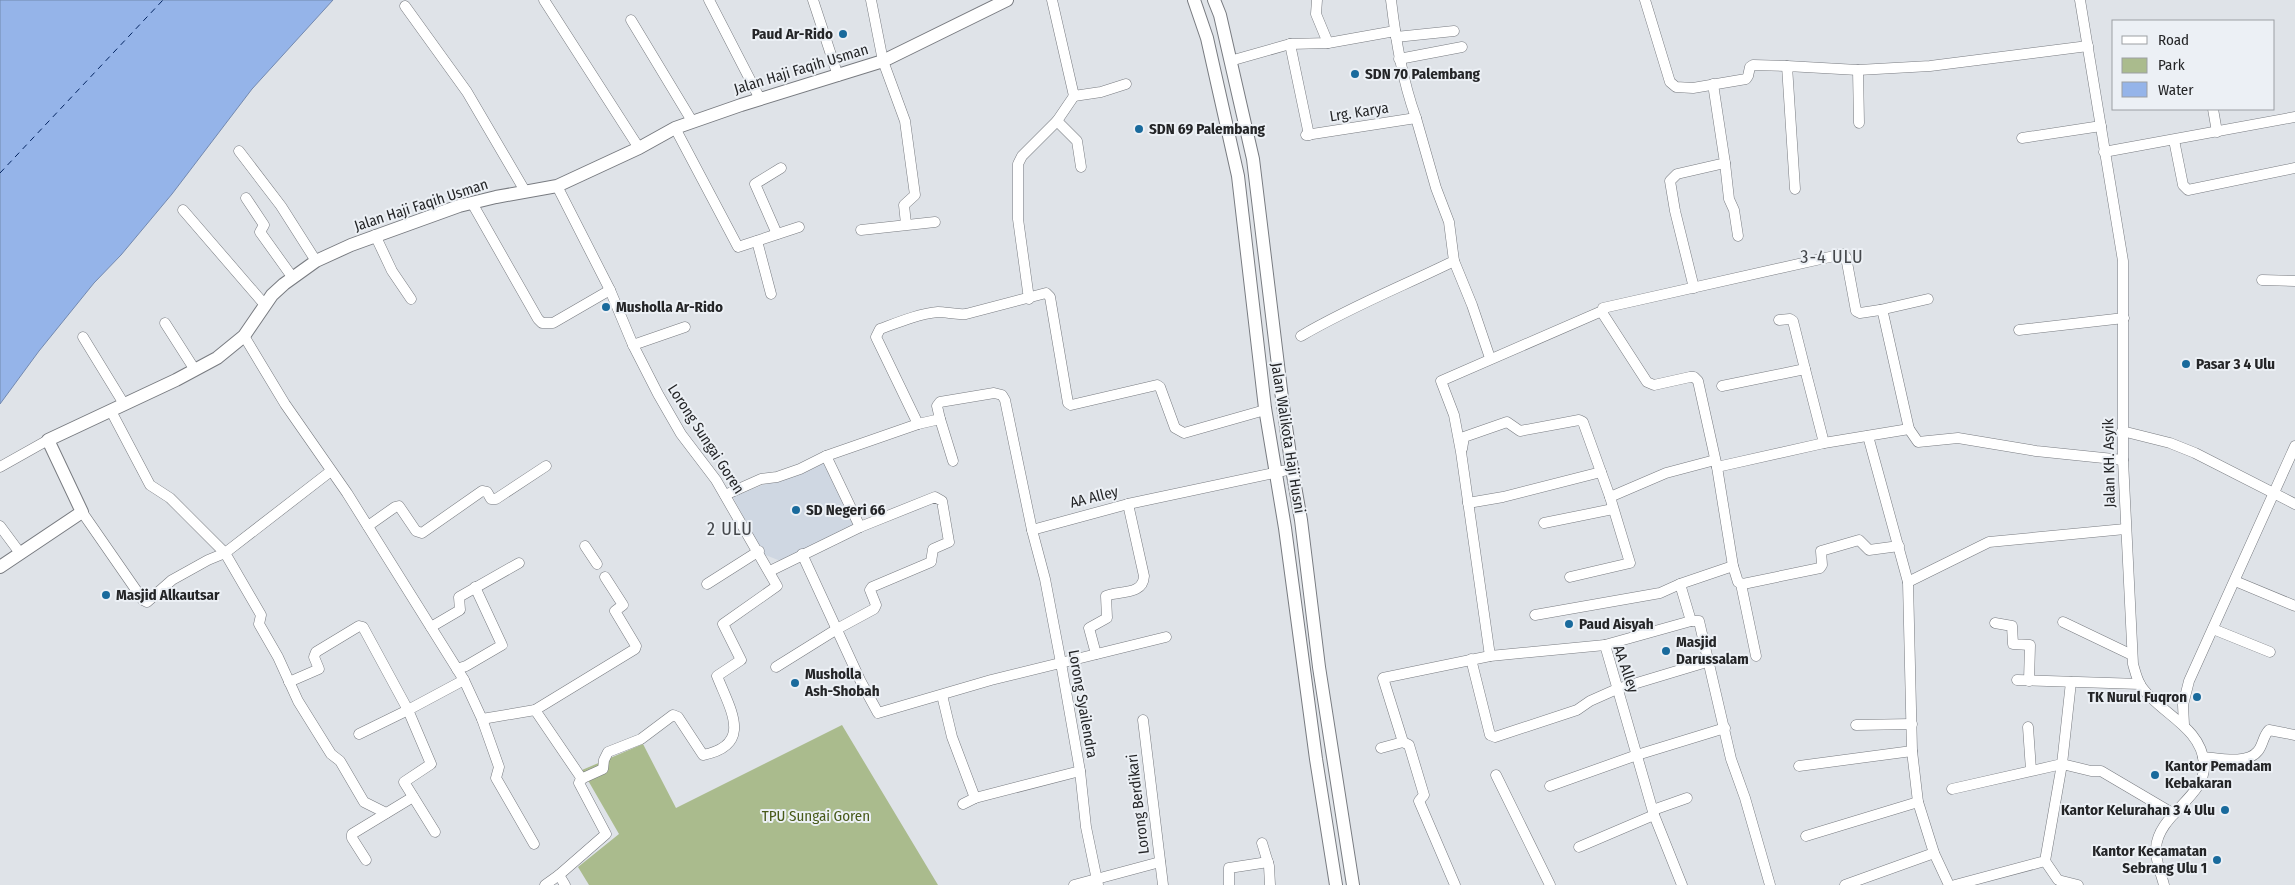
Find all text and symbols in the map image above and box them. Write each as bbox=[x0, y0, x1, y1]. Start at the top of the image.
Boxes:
legend bbox=[2112, 20, 2275, 110]
place label: Paud Ar-Rido bbox=[752, 25, 833, 43]
marker: Paud Ar-Rido bbox=[837, 28, 849, 40]
text: Road bbox=[2158, 31, 2189, 49]
street label: Jalan Haji Faqih Usman bbox=[732, 40, 870, 98]
text: Park bbox=[2158, 56, 2185, 74]
place label: SDN 70 Palembang bbox=[1365, 65, 1481, 83]
marker: SDN 70 Palembang bbox=[1349, 68, 1361, 80]
text: Water bbox=[2158, 81, 2194, 99]
street label: Lrg. Karya bbox=[1328, 98, 1390, 126]
place label: SDN 69 Palembang bbox=[1149, 120, 1266, 138]
marker: SDN 69 Palembang bbox=[1133, 123, 1145, 135]
street label: Jalan Haji Faqih Usman bbox=[352, 175, 490, 235]
district label: 3-4 ULU bbox=[1800, 246, 1864, 268]
place label: Musholla Ar-Rido bbox=[616, 298, 723, 316]
marker: Musholla Ar-Rido bbox=[600, 301, 612, 313]
place label: Pasar 3 4 Ulu bbox=[2196, 355, 2275, 373]
marker: Pasar 3 4 Ulu bbox=[2180, 358, 2192, 370]
street label: Jalan Walikota Haji Husni bbox=[1267, 361, 1309, 515]
street label: Lorong Sungai Goren bbox=[664, 381, 748, 497]
street label: Jalan KH. Asyik bbox=[2099, 418, 2119, 508]
street label: AA Alley bbox=[1068, 482, 1120, 512]
place label: SD Negeri 66 bbox=[806, 501, 885, 519]
marker: SD Negeri 66 bbox=[790, 504, 802, 516]
district label: 2 ULU bbox=[707, 518, 753, 540]
place label: Masjid Alkautsar bbox=[116, 586, 220, 604]
marker: Masjid Alkautsar bbox=[100, 589, 112, 601]
place label: Paud Aisyah bbox=[1579, 615, 1654, 633]
marker: Paud Aisyah bbox=[1563, 618, 1575, 630]
place label: Masjid Darussalam bbox=[1676, 633, 1749, 668]
street label: AA Alley bbox=[1609, 643, 1643, 695]
marker: Masjid Darussalam bbox=[1660, 645, 1672, 657]
street label: Lorong Syailendra bbox=[1065, 648, 1101, 760]
place label: Musholla Ash-Shobah bbox=[804, 665, 880, 700]
marker: Musholla Ash-Shobah bbox=[789, 677, 801, 689]
place label: TK Nurul Fuqron bbox=[2088, 688, 2187, 706]
marker: TK Nurul Fuqron bbox=[2191, 691, 2203, 703]
street label: Lorong Berdikari bbox=[1123, 753, 1153, 855]
place label: Kantor Pemadam Kebakaran bbox=[2165, 757, 2272, 792]
marker: Kantor Pemadam Kebakaran bbox=[2149, 769, 2161, 781]
place label: Kantor Kelurahan 3 4 Ulu bbox=[2061, 801, 2215, 819]
marker: Kantor Kelurahan 3 4 Ulu bbox=[2219, 804, 2231, 816]
park label: TPU Sungai Goren bbox=[762, 807, 870, 825]
place label: Kantor Kecamatan Sebrang Ulu 1 bbox=[2092, 842, 2207, 877]
marker: Kantor Kecamatan Sebrang Ulu 1 bbox=[2211, 854, 2223, 866]

